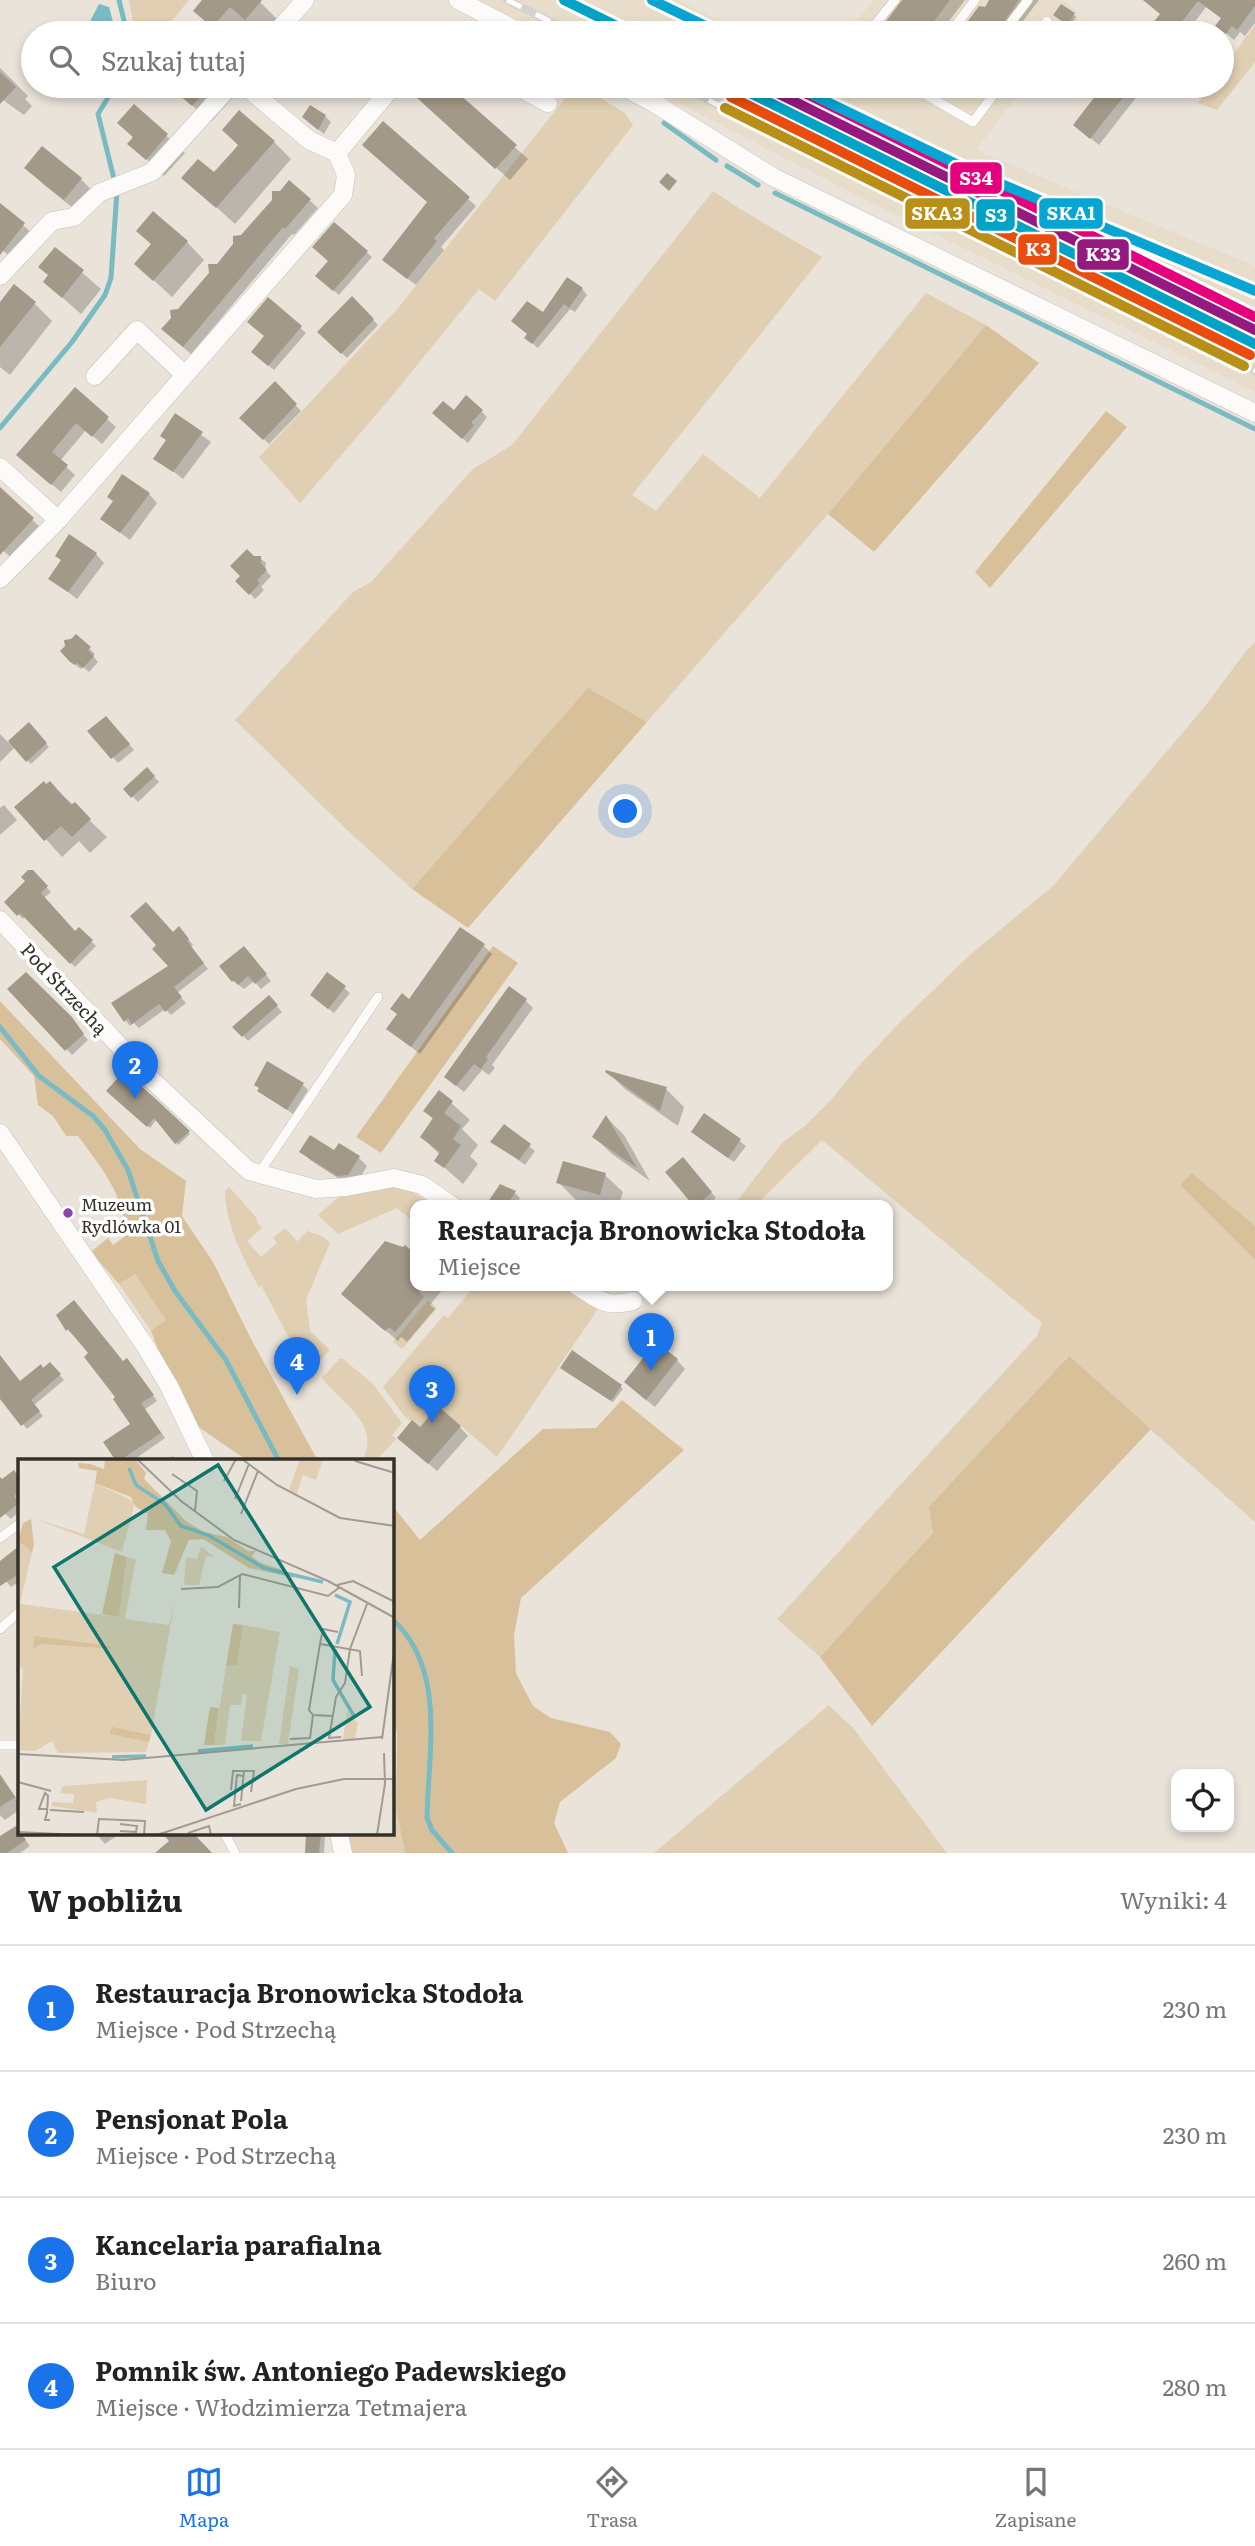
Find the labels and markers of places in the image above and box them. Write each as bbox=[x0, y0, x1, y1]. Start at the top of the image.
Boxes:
pin: 2 bbox=[112, 1041, 158, 1099]
place label: Muzeum Rydlówka 01 bbox=[81, 1191, 181, 1238]
marker: Muzeum Rydlówka 01 bbox=[61, 1206, 75, 1220]
pin: 1 bbox=[628, 1313, 674, 1371]
pin: 4 bbox=[274, 1337, 320, 1395]
pin: 3 bbox=[409, 1365, 455, 1423]

